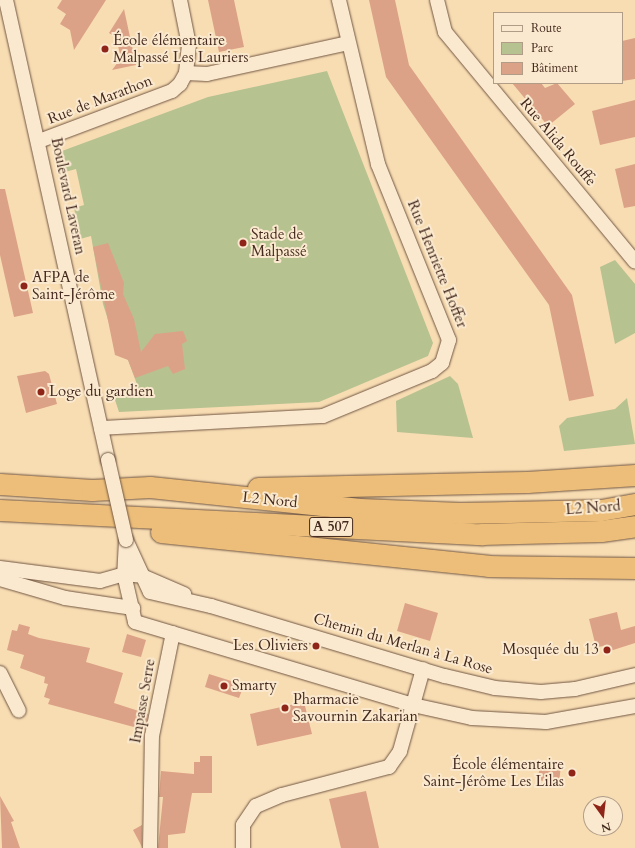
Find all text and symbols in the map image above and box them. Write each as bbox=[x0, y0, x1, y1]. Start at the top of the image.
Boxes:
legend bbox=[493, 12, 623, 84]
text: Route bbox=[531, 20, 562, 36]
place label: École élémentaire Malpassé Les Lauriers bbox=[113, 31, 248, 66]
text: Parc bbox=[531, 40, 553, 56]
marker: École élémentaire Malpassé Les Lauriers bbox=[100, 44, 110, 54]
text: Bâtiment bbox=[531, 60, 578, 76]
street label: Rue de Marathon bbox=[45, 72, 155, 128]
street label: Rue Alida Rouffe bbox=[516, 94, 600, 190]
street label: Boulevard Laveran bbox=[47, 136, 89, 256]
street label: Rue Henriette Hoffer bbox=[403, 198, 471, 330]
place label: Stade de Malpassé bbox=[251, 225, 307, 260]
marker: Stade de Malpassé bbox=[238, 238, 248, 248]
place label: AFPA de Saint-Jérôme bbox=[32, 268, 115, 303]
marker: AFPA de Saint-Jérôme bbox=[19, 281, 29, 291]
place label: Loge du gardien bbox=[49, 383, 154, 401]
marker: Loge du gardien bbox=[36, 387, 46, 397]
street label: L2 Nord bbox=[242, 488, 298, 512]
street label: L2 Nord bbox=[565, 497, 621, 519]
road number: A 507 bbox=[309, 515, 353, 539]
street label: Chemin du Merlan à La Rose bbox=[311, 610, 495, 678]
place label: Les Oliviers bbox=[233, 637, 308, 655]
marker: Les Oliviers bbox=[311, 641, 321, 651]
place label: Mosquée du 13 bbox=[502, 641, 599, 659]
marker: Mosquée du 13 bbox=[602, 645, 612, 655]
street label: Impasse Serre bbox=[127, 657, 159, 745]
place label: Smarty bbox=[232, 677, 277, 695]
marker: Smarty bbox=[219, 681, 229, 691]
place label: Pharmacie Savournin Zakarian bbox=[293, 690, 418, 725]
marker: Pharmacie Savournin Zakarian bbox=[280, 703, 290, 713]
place label: École élémentaire Saint-Jérôme Les Lilas bbox=[423, 755, 564, 790]
marker: École élémentaire Saint-Jérôme Les Lilas bbox=[567, 768, 577, 778]
north arrow bbox=[583, 796, 623, 836]
text: N bbox=[599, 819, 613, 836]

